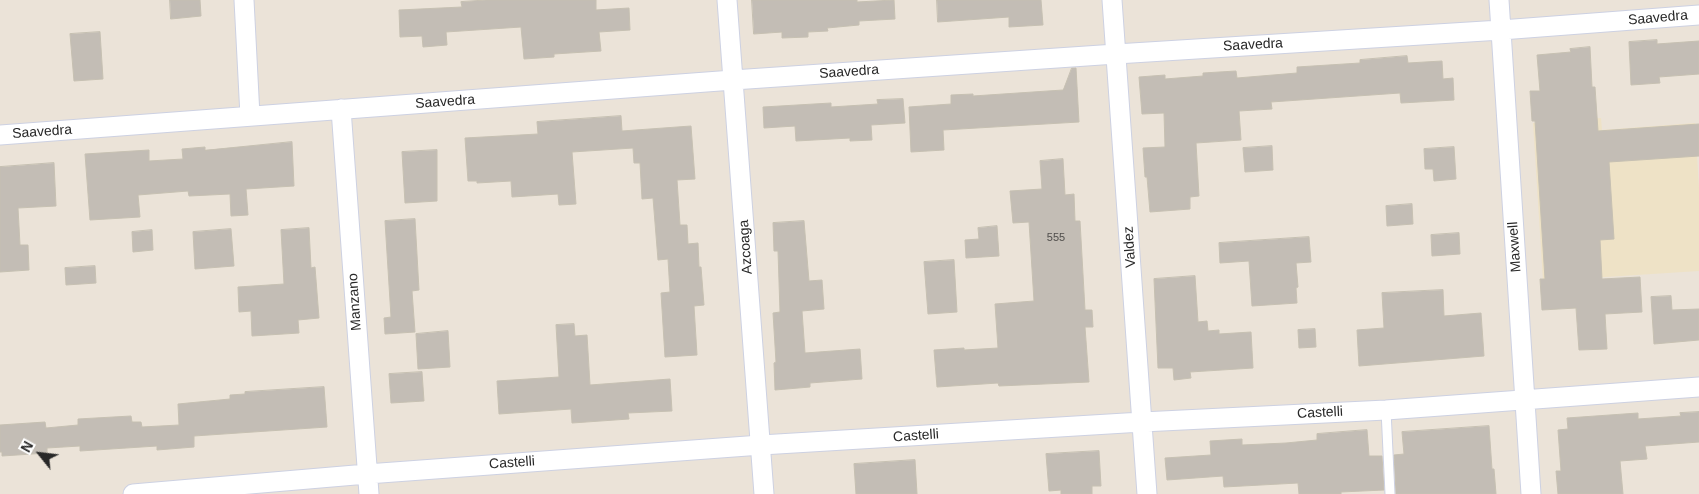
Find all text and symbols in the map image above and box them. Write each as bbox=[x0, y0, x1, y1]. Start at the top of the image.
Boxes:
street label: Saavedra bbox=[1627, 7, 1689, 29]
street label: Saavedra bbox=[1223, 35, 1283, 55]
street label: Saavedra bbox=[819, 62, 879, 82]
street label: Saavedra bbox=[415, 92, 475, 112]
street label: Saavedra bbox=[12, 122, 72, 142]
street label: Azcoaga bbox=[736, 219, 756, 275]
street label: Maxwell bbox=[1505, 221, 1525, 273]
street label: Valdez bbox=[1120, 226, 1140, 268]
house number: 555 bbox=[1047, 231, 1065, 245]
street label: Manzano bbox=[345, 273, 365, 331]
street label: Castelli bbox=[1297, 403, 1343, 423]
street label: Castelli bbox=[893, 426, 939, 446]
north arrow bbox=[15, 429, 65, 479]
text: N bbox=[17, 438, 36, 455]
street label: Castelli bbox=[489, 453, 535, 473]

